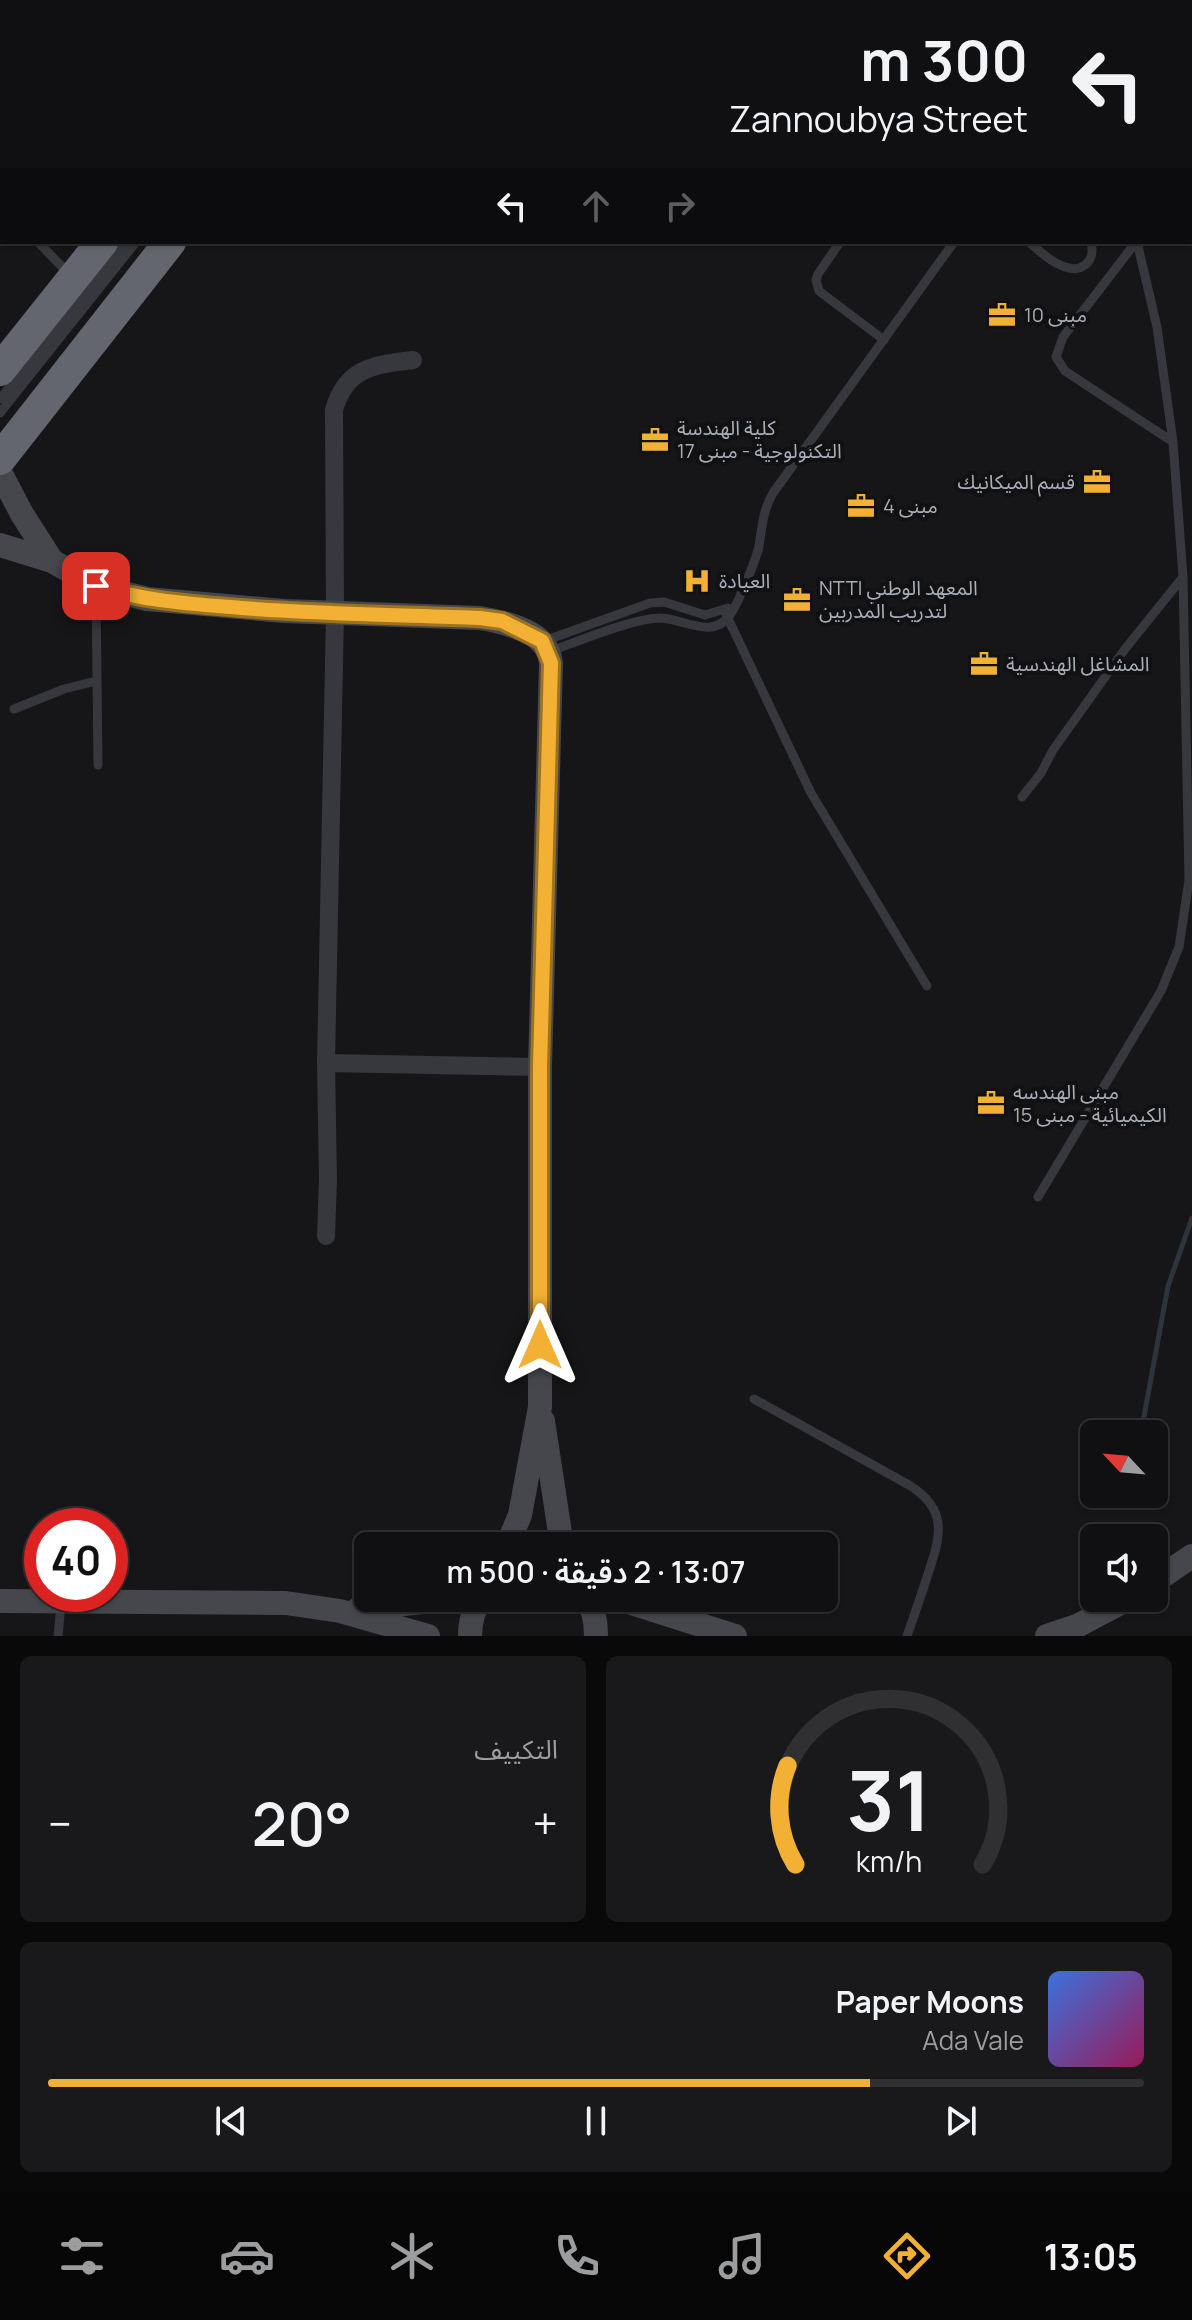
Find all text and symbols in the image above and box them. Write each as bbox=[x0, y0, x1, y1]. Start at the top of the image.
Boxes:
text: 300 m bbox=[860, 21, 1028, 98]
icon: left bbox=[1056, 32, 1160, 136]
text: Zannoubya Street bbox=[729, 94, 1028, 143]
icon: left bbox=[490, 184, 534, 228]
icon: ahead bbox=[574, 184, 618, 228]
icon: right bbox=[658, 184, 702, 228]
office icon: مبنى 10 bbox=[987, 300, 1017, 330]
place label: مبنى 10 bbox=[1024, 301, 1087, 328]
place label: كلية الهندسة التكنولوجية - مبنى 17 bbox=[677, 414, 842, 464]
office icon: كلية الهندسة التكنولوجية - مبنى 17 bbox=[640, 425, 670, 455]
office icon: قسم الميكانيك bbox=[1082, 467, 1112, 497]
place label: قسم الميكانيك bbox=[958, 468, 1075, 497]
office icon: مبنى 4 bbox=[846, 491, 876, 521]
place label: مبنى 4 bbox=[883, 492, 938, 519]
pin bbox=[62, 552, 130, 620]
icon: arrive bbox=[74, 564, 118, 608]
hospital icon: العيادة bbox=[682, 566, 712, 596]
place label: العيادة bbox=[719, 567, 770, 594]
place label: NTTI المعهد الوطني لتدريب المدربين bbox=[819, 574, 978, 624]
office icon: NTTI المعهد الوطني لتدريب المدربين bbox=[782, 585, 812, 615]
office icon: المشاغل الهندسية bbox=[969, 649, 999, 679]
place label: المشاغل الهندسية bbox=[1006, 650, 1149, 677]
place label: مبنى الهندسه الكيميائية - مبنى 15 bbox=[1013, 1078, 1167, 1128]
office icon: مبنى الهندسه الكيميائية - مبنى 15 bbox=[976, 1088, 1006, 1118]
position arrow bbox=[498, 1303, 582, 1387]
north arrow bbox=[1080, 1420, 1168, 1508]
map controls bbox=[1080, 1420, 1168, 1612]
speed limit sign: 40 bbox=[24, 1508, 128, 1612]
button: sound bbox=[1080, 1524, 1168, 1612]
text: 13:07 · 2 دقيقة · 500 m bbox=[447, 1551, 745, 1592]
text: التكييف bbox=[474, 1731, 558, 1767]
text: 31 bbox=[847, 1742, 931, 1856]
text: 20° bbox=[252, 1782, 353, 1864]
text: − bbox=[48, 1793, 72, 1853]
text: + bbox=[533, 1793, 558, 1853]
text: km/h bbox=[856, 1842, 922, 1881]
text: Paper Moons bbox=[836, 1981, 1024, 2022]
text: Ada Vale bbox=[922, 2022, 1024, 2058]
icon: previous bbox=[209, 2099, 253, 2143]
icon: pause bbox=[574, 2099, 618, 2143]
icon: next bbox=[939, 2099, 983, 2143]
icon: filters bbox=[54, 2228, 110, 2284]
icon: car bbox=[219, 2228, 275, 2284]
icon: climate bbox=[384, 2228, 440, 2284]
icon: phone bbox=[549, 2228, 605, 2284]
icon: music bbox=[714, 2228, 770, 2284]
icon: directions bbox=[879, 2228, 935, 2284]
text: 13:05 bbox=[1044, 2232, 1138, 2281]

